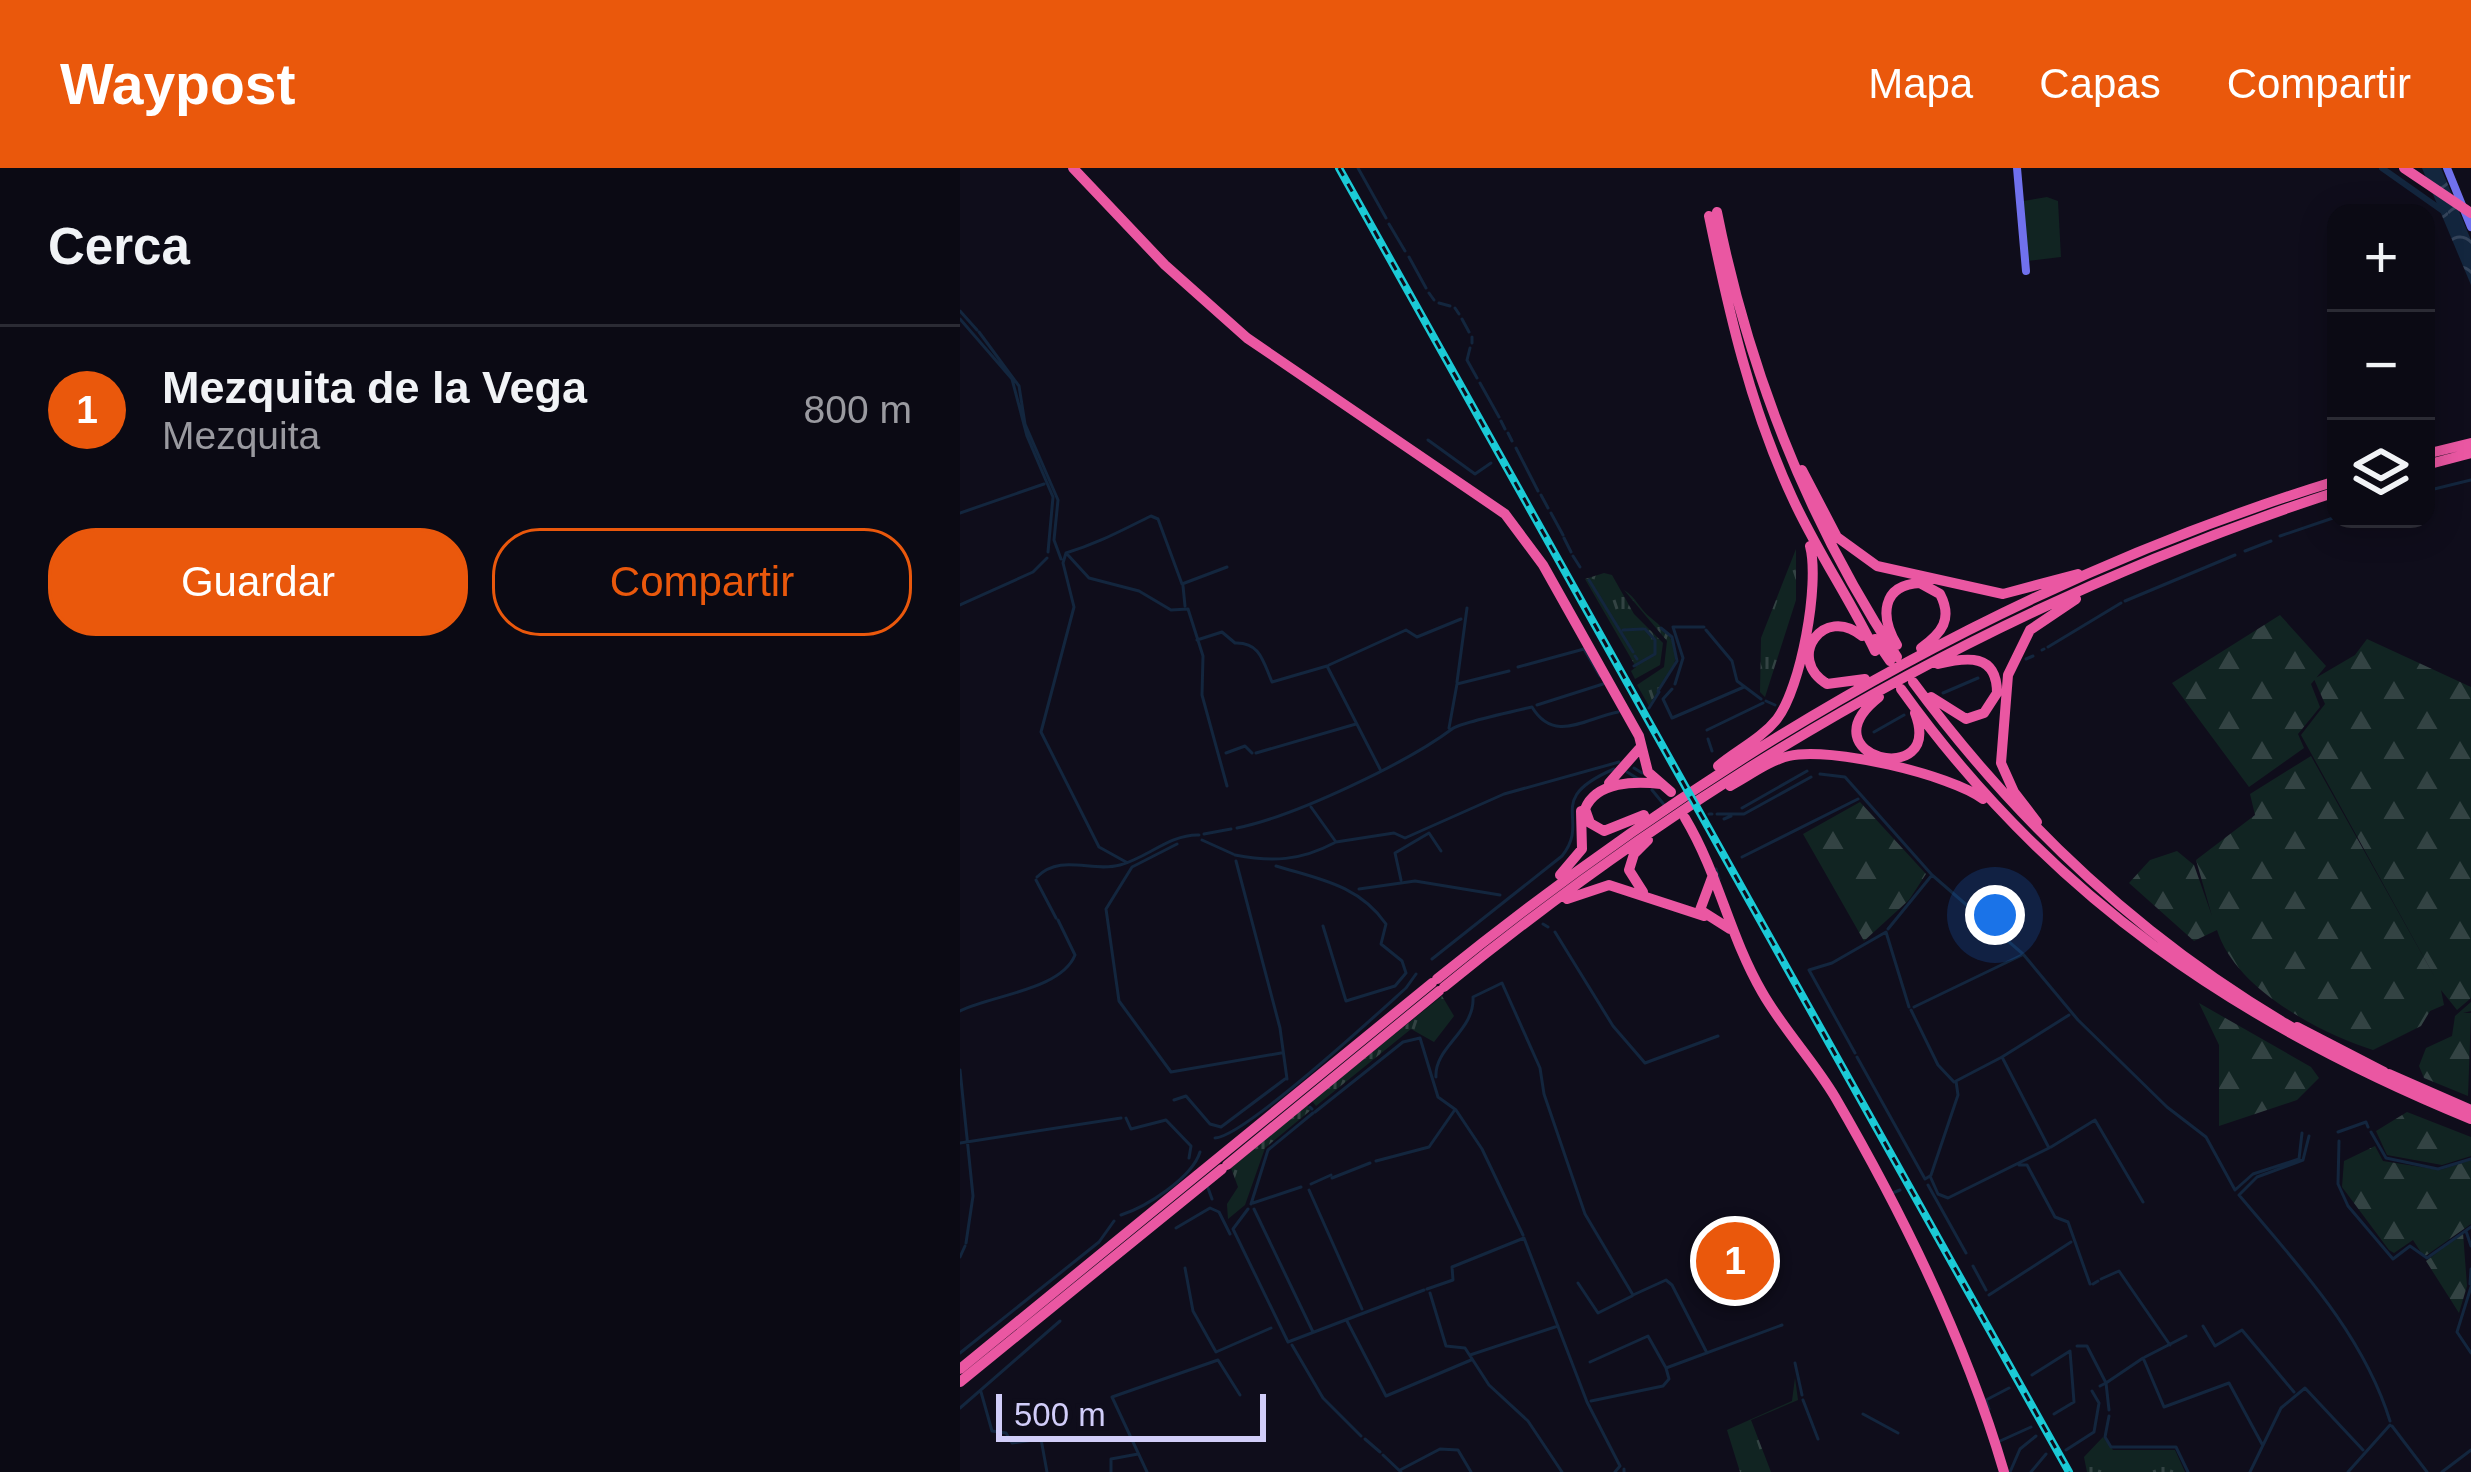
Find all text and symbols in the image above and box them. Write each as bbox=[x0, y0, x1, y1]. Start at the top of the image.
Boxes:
text: Waypost bbox=[60, 52, 295, 116]
text: Mapa bbox=[1868, 60, 1973, 107]
text: Capas bbox=[2039, 60, 2161, 107]
text: Compartir bbox=[2227, 60, 2411, 107]
map controls bbox=[2327, 204, 2435, 528]
button: + bbox=[2327, 204, 2435, 312]
text: Cerca bbox=[48, 218, 190, 275]
button: − bbox=[2327, 312, 2435, 420]
text: Mezquita de la Vega bbox=[162, 362, 587, 413]
text: 1 bbox=[76, 388, 98, 431]
text: 800 m bbox=[804, 388, 912, 431]
text: Mezquita bbox=[162, 414, 320, 457]
button: layers bbox=[2327, 420, 2435, 528]
button: Guardar bbox=[48, 528, 468, 636]
button: Compartir bbox=[492, 528, 912, 636]
your location bbox=[1965, 885, 2025, 945]
pin: 1 bbox=[1696, 1216, 1774, 1306]
scale bar bbox=[996, 1388, 1266, 1441]
text: 500 m bbox=[1014, 1396, 1106, 1433]

